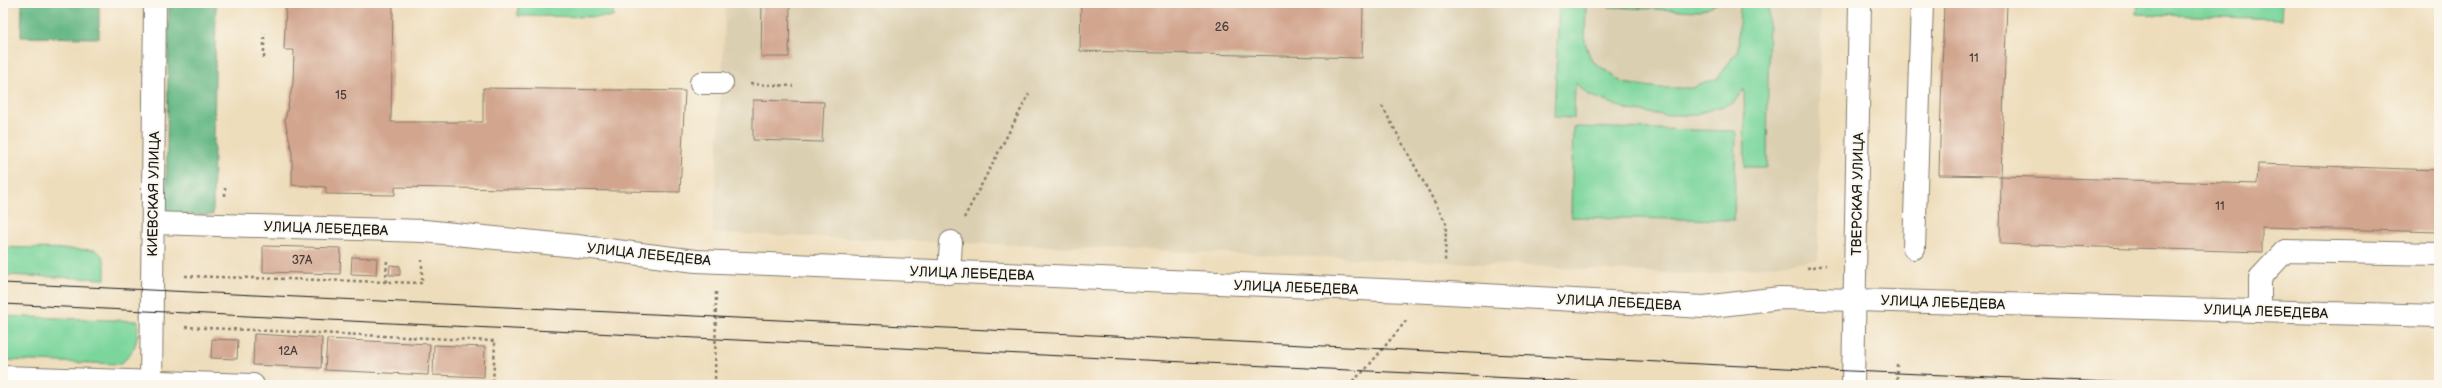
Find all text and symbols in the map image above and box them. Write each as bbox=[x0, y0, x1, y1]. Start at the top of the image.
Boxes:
house number: 26 bbox=[1215, 20, 1229, 35]
house number: 11 bbox=[1969, 51, 1979, 66]
house number: 15 bbox=[335, 88, 347, 103]
street label: КИЕВСКАЯ УЛИЦА bbox=[144, 131, 163, 257]
street label: ТВЕРСКАЯ УЛИЦА bbox=[1848, 132, 1867, 256]
house number: 11 bbox=[2215, 199, 2225, 214]
street label: УЛИЦА ЛЕБЕДЕВА bbox=[263, 218, 389, 239]
street label: УЛИЦА ЛЕБЕДЕВА bbox=[586, 240, 712, 270]
house number: 37А bbox=[292, 253, 313, 268]
street label: УЛИЦА ЛЕБЕДЕВА bbox=[909, 263, 1035, 284]
street label: УЛИЦА ЛЕБЕДЕВА bbox=[1233, 277, 1359, 298]
street label: УЛИЦА ЛЕБЕДЕВА bbox=[1556, 291, 1682, 314]
street label: УЛИЦА ЛЕБЕДЕВА bbox=[1880, 292, 2006, 313]
street label: УЛИЦА ЛЕБЕДЕВА bbox=[2203, 301, 2329, 322]
house number: 12А bbox=[279, 344, 298, 359]

